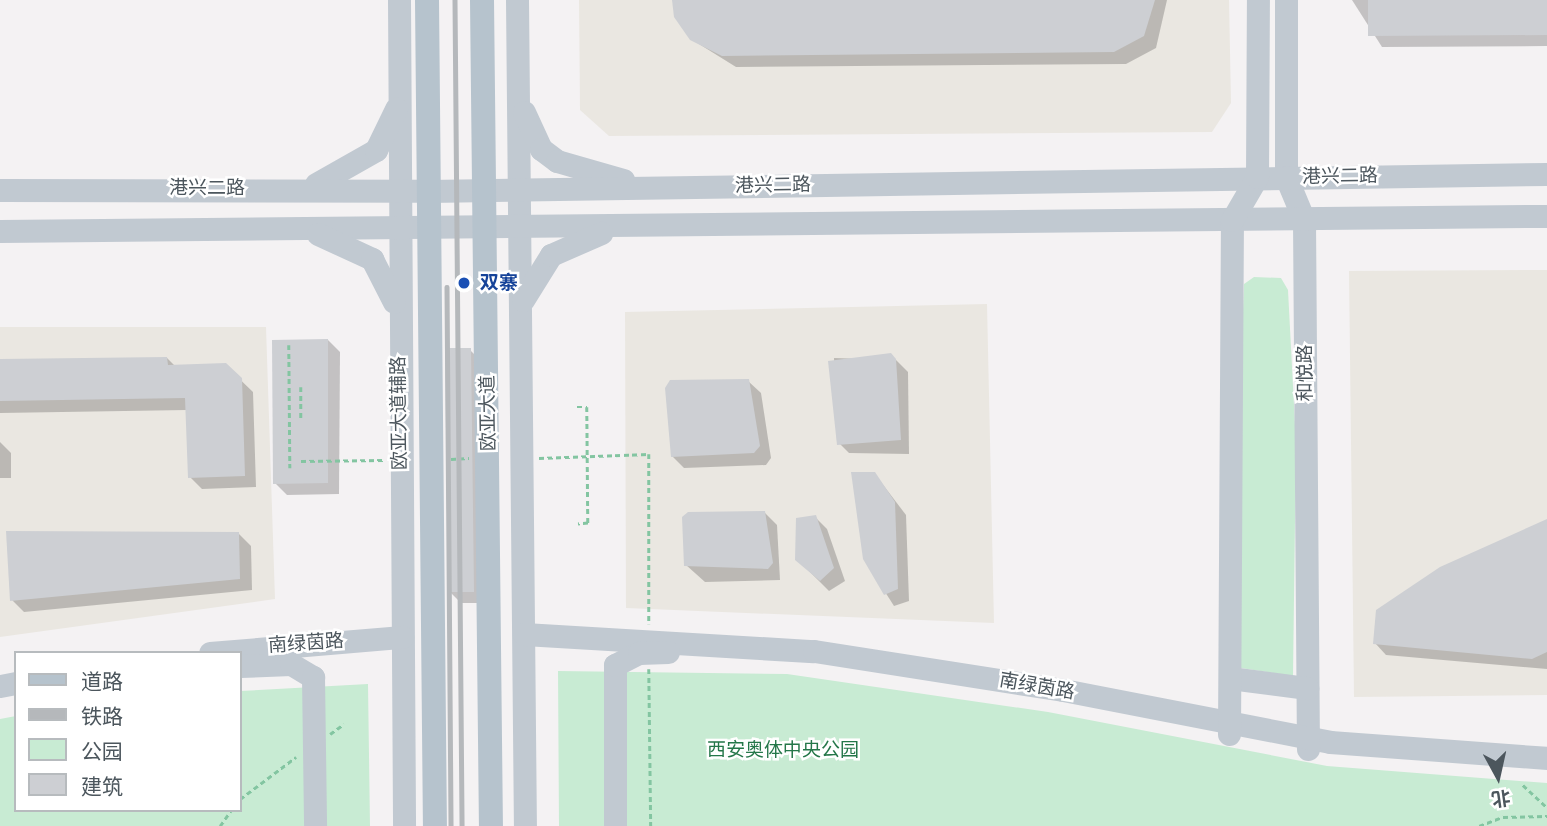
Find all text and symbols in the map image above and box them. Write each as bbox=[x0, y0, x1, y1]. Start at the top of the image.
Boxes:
street label: 港兴二路 bbox=[1302, 164, 1378, 188]
street label: 港兴二路 bbox=[735, 173, 811, 197]
street label: 港兴二路 bbox=[169, 177, 245, 199]
place label: 双寨 bbox=[480, 272, 518, 294]
marker: 双寨 bbox=[454, 273, 474, 293]
street label: 和悦路 bbox=[1294, 345, 1316, 401]
street label: 欧亚大道辅路 bbox=[387, 356, 411, 470]
street label: 欧亚大道 bbox=[476, 375, 500, 451]
street label: 南绿茵路 bbox=[267, 629, 345, 657]
legend bbox=[14, 651, 242, 812]
street label: 南绿茵路 bbox=[998, 668, 1076, 704]
text: 道路 bbox=[81, 669, 123, 694]
text: 铁路 bbox=[81, 704, 123, 729]
text: 公园 bbox=[81, 739, 123, 764]
park label: 西安奥体中央公园 bbox=[707, 739, 859, 761]
north arrow bbox=[1463, 742, 1533, 812]
text: 建筑 bbox=[81, 774, 123, 799]
text: 北 bbox=[1490, 786, 1512, 811]

